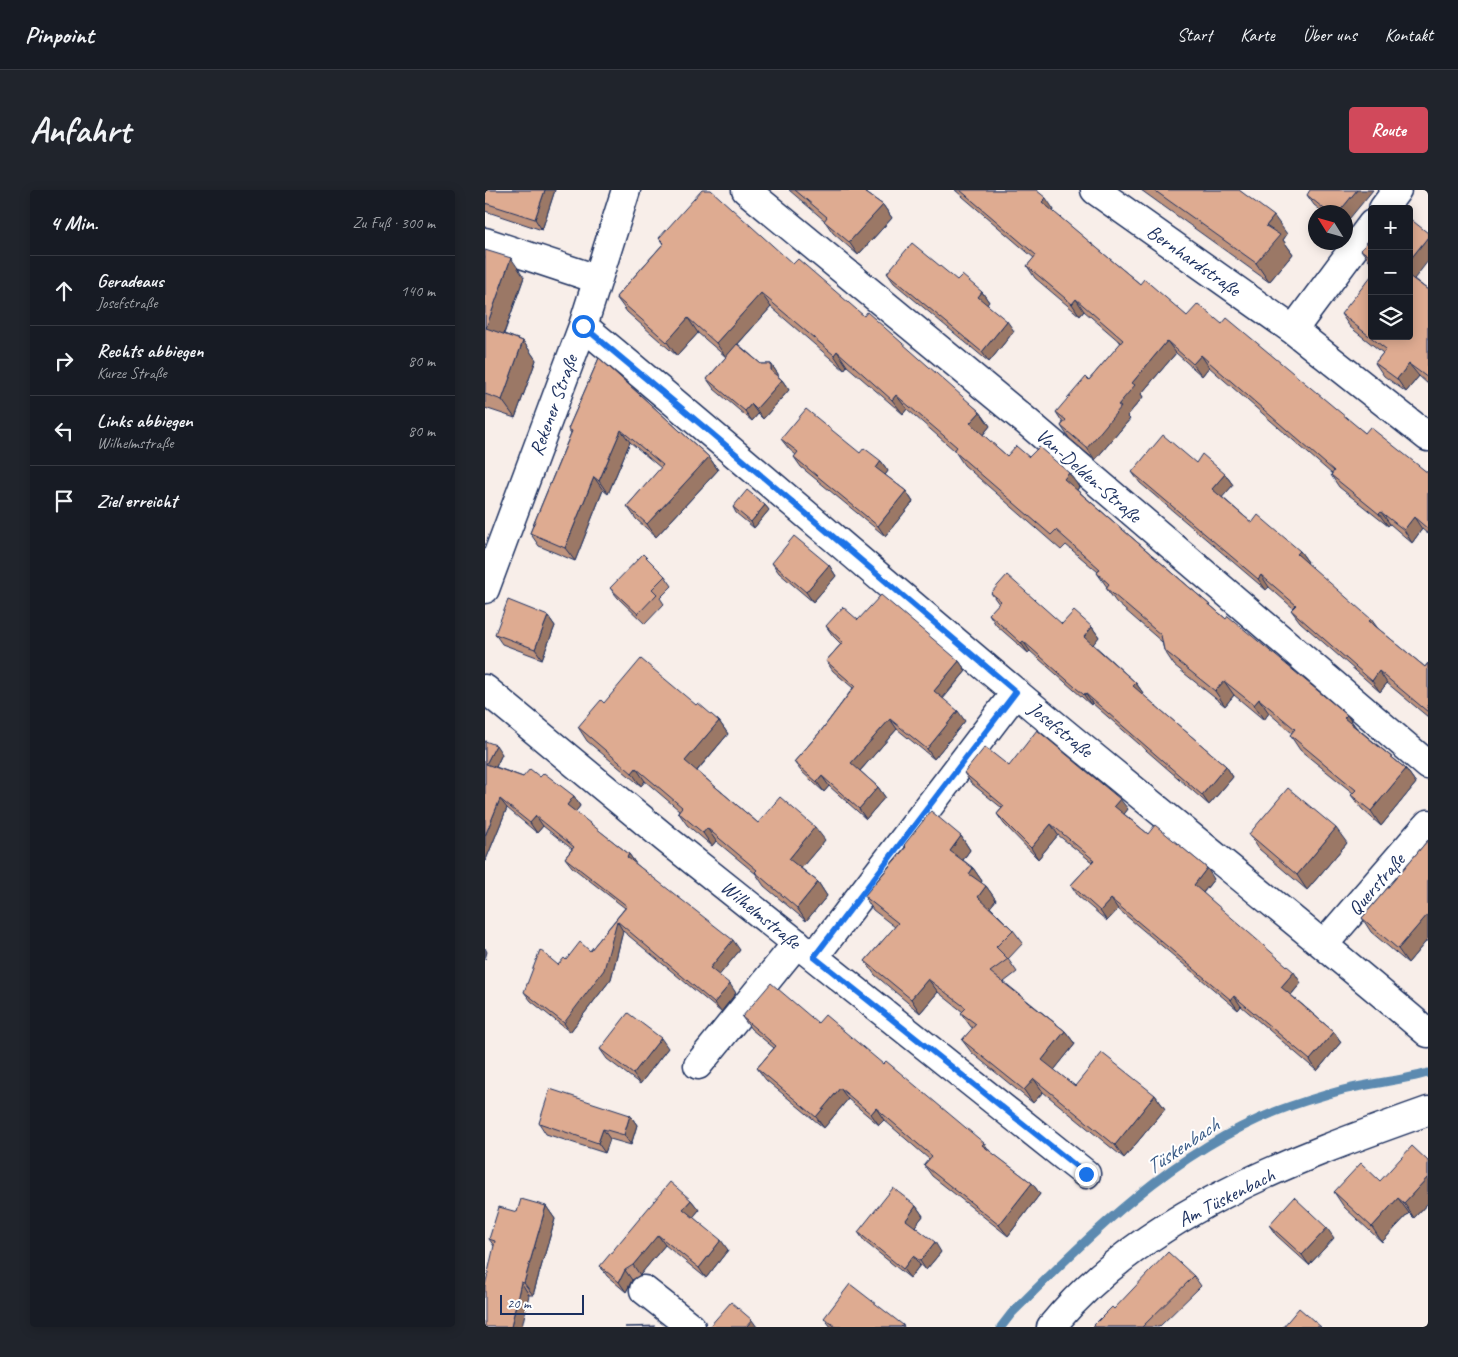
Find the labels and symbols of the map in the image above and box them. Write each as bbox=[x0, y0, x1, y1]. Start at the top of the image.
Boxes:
north arrow bbox=[1308, 205, 1353, 250]
street label: Bernhardstraße bbox=[1142, 219, 1247, 303]
route start bbox=[572, 315, 595, 338]
street label: Rekener Straße bbox=[524, 350, 584, 459]
street label: Van-Delden-Straße bbox=[1031, 423, 1148, 529]
street label: Josefstraße bbox=[1023, 695, 1099, 764]
street label: Querstraße bbox=[1343, 847, 1411, 921]
street label: Wilhelmstraße bbox=[716, 875, 807, 955]
water label: Tüskenbach bbox=[1140, 1111, 1225, 1180]
street label: Am Tüskenbach bbox=[1174, 1162, 1280, 1232]
route end bbox=[1075, 1163, 1098, 1186]
scale bar bbox=[500, 1292, 584, 1315]

